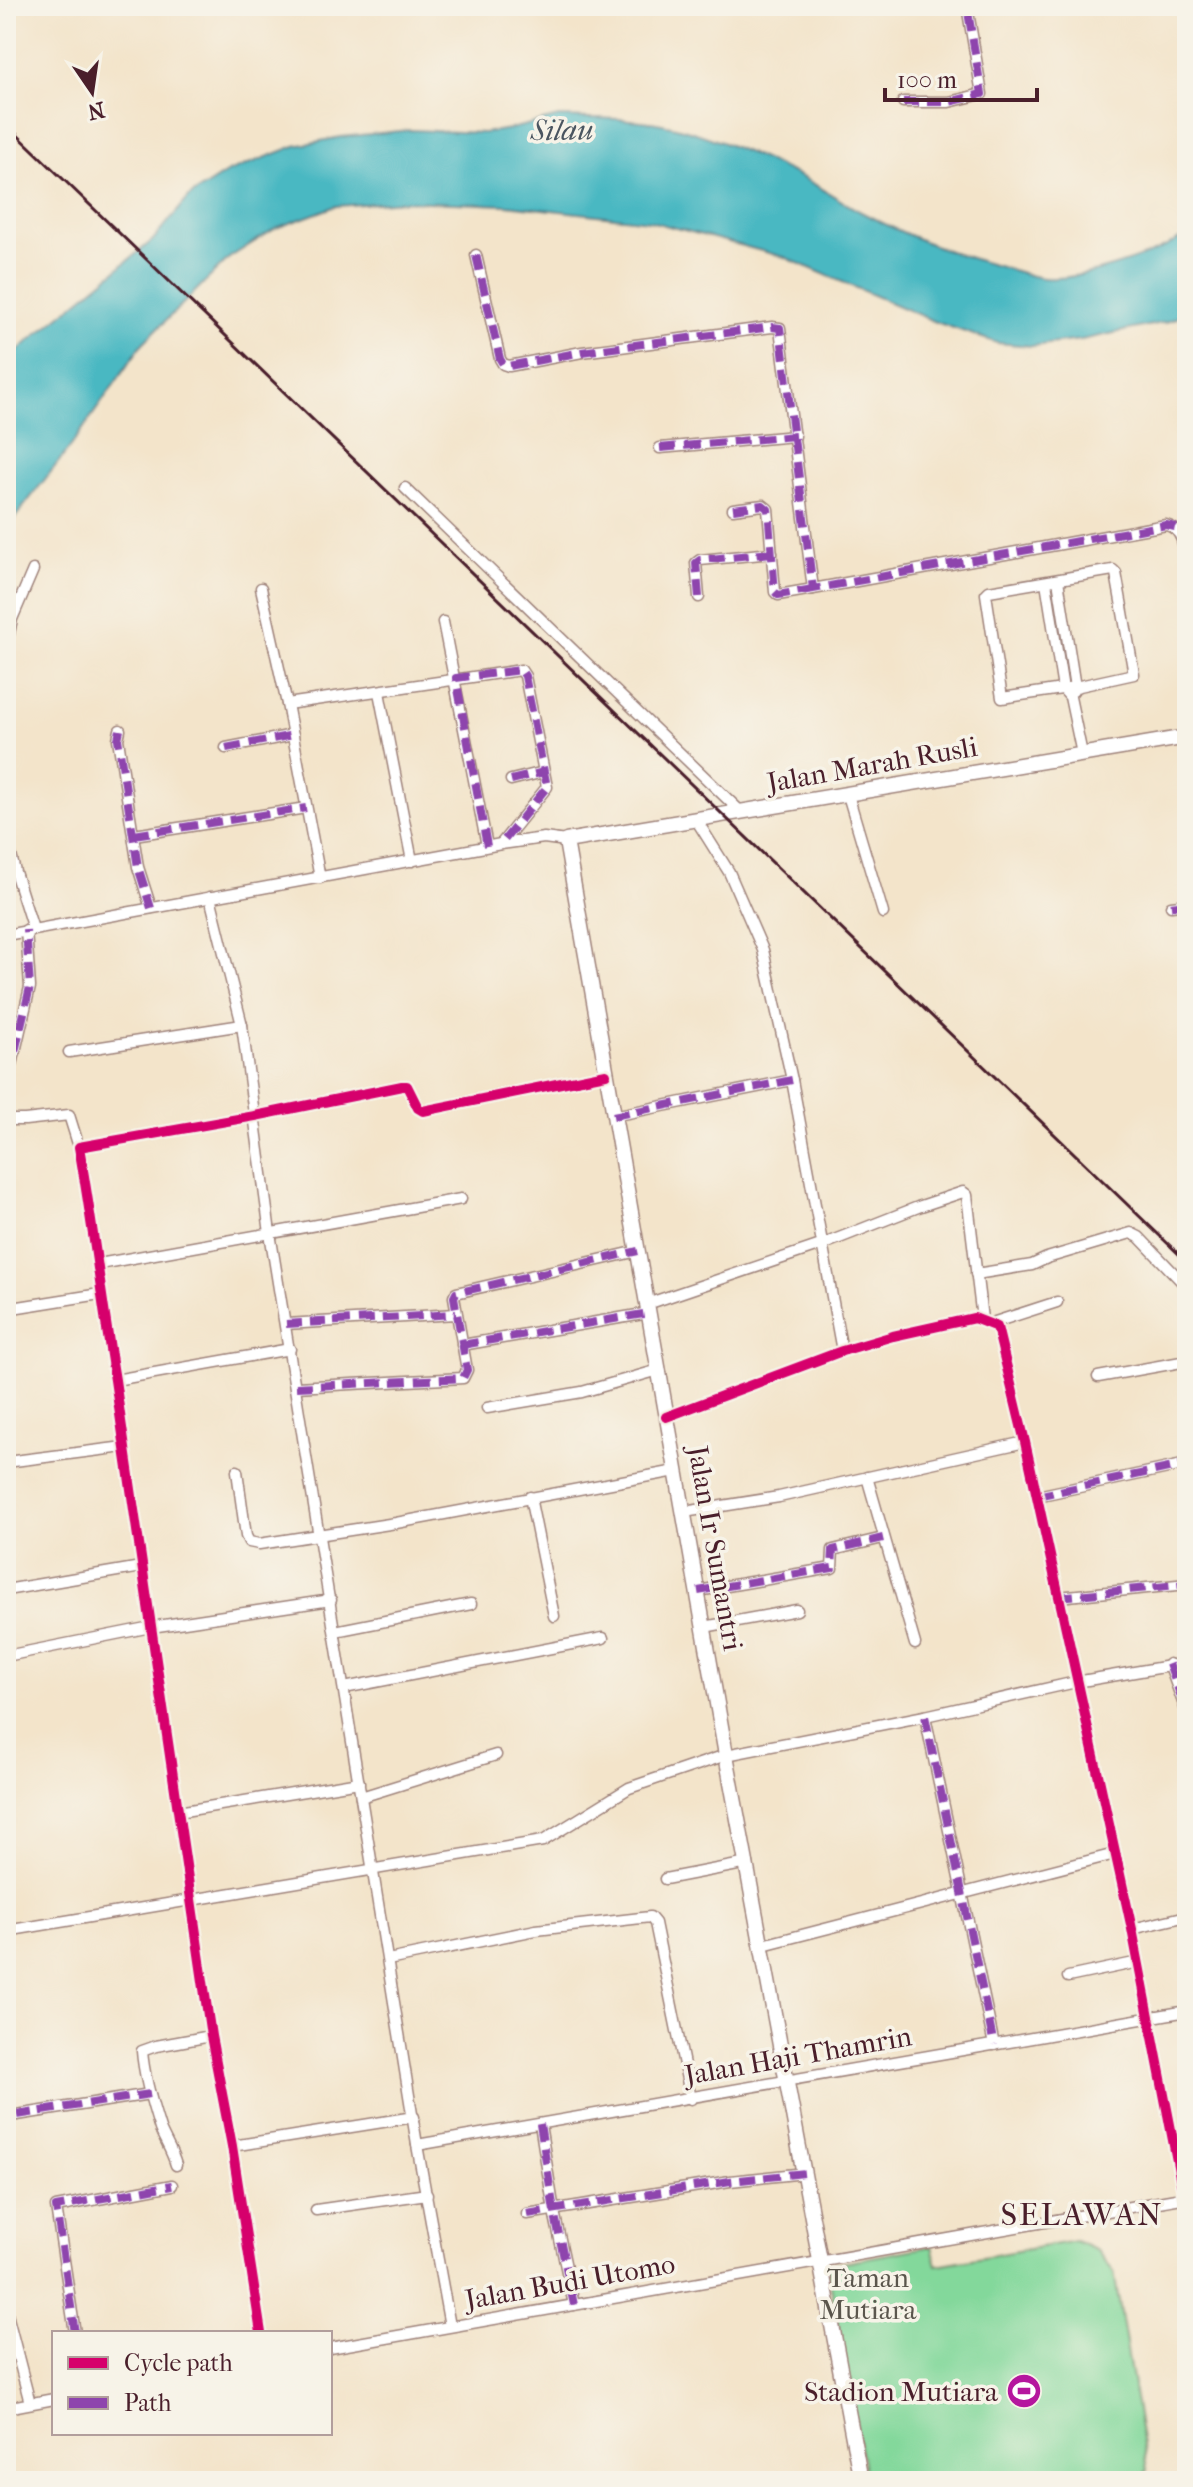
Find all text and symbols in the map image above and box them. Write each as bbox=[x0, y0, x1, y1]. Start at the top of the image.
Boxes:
north arrow bbox=[52, 52, 132, 132]
scale bar bbox=[885, 52, 1037, 102]
text: 100 m bbox=[897, 66, 957, 94]
text: N bbox=[85, 96, 107, 125]
water label: Silau bbox=[529, 112, 594, 149]
street label: Jalan Marah Rusli bbox=[762, 730, 980, 800]
street label: Jalan Ir Sumantri bbox=[681, 1441, 750, 1653]
street label: Jalan Haji Thamrin bbox=[680, 2019, 914, 2092]
district label: SELAWAN bbox=[1001, 2196, 1164, 2233]
street label: Jalan Budi Utomo bbox=[461, 2247, 678, 2317]
park label: Taman Mutiara bbox=[819, 2261, 918, 2326]
legend bbox=[52, 2331, 332, 2435]
text: Cycle path bbox=[124, 2349, 233, 2377]
sports icon: Stadion Mutiara bbox=[1005, 2372, 1043, 2410]
place label: Stadion Mutiara bbox=[804, 2375, 999, 2408]
text: Path bbox=[124, 2389, 172, 2417]

